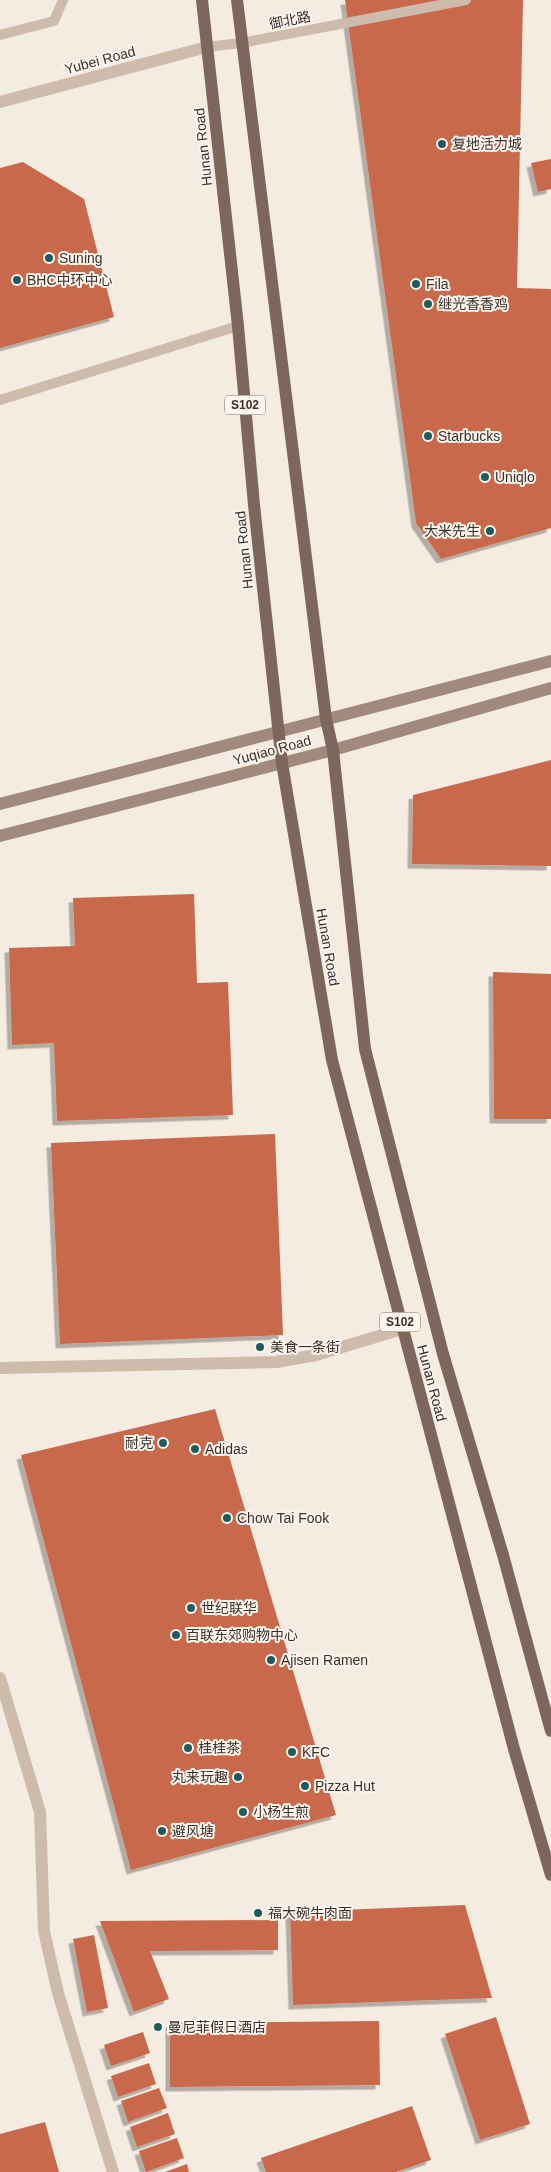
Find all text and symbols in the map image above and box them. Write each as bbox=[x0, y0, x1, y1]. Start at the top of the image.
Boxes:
street label: 御北路 bbox=[268, 8, 312, 32]
street label: Yubei Road bbox=[63, 43, 137, 77]
street label: Hunan Road bbox=[191, 107, 215, 187]
place label: 复地活力城 bbox=[452, 136, 522, 152]
marker: 复地活力城 bbox=[436, 138, 448, 150]
place label: Suning bbox=[59, 250, 103, 266]
marker: Suning bbox=[43, 252, 55, 264]
place label: BHC中环中心 bbox=[27, 272, 113, 288]
marker: BHC中环中心 bbox=[11, 274, 23, 286]
place label: Fila bbox=[426, 276, 449, 292]
marker: Fila bbox=[410, 278, 422, 290]
place label: 继光香香鸡 bbox=[438, 296, 508, 312]
marker: 继光香香鸡 bbox=[422, 298, 434, 310]
road number: S102 bbox=[225, 396, 265, 414]
place label: Starbucks bbox=[438, 428, 500, 444]
marker: Starbucks bbox=[422, 430, 434, 442]
place label: Uniqlo bbox=[495, 469, 535, 485]
marker: Uniqlo bbox=[479, 471, 491, 483]
street label: Hunan Road bbox=[232, 510, 256, 590]
place label: 大米先生 bbox=[424, 523, 480, 539]
marker: 大米先生 bbox=[484, 525, 496, 537]
street label: Yuqiao Road bbox=[231, 732, 313, 768]
street label: Hunan Road bbox=[313, 907, 343, 987]
road number: S102 bbox=[380, 1312, 420, 1331]
place label: 美食一条街 bbox=[270, 1339, 340, 1355]
marker: 美食一条街 bbox=[254, 1341, 266, 1353]
street label: Hunan Road bbox=[414, 1343, 450, 1423]
place label: 耐克 bbox=[125, 1435, 153, 1451]
marker: 耐克 bbox=[157, 1437, 169, 1449]
place label: Adidas bbox=[205, 1441, 248, 1457]
marker: Adidas bbox=[189, 1443, 201, 1455]
place label: Chow Tai Fook bbox=[237, 1510, 330, 1526]
marker: Chow Tai Fook bbox=[221, 1512, 233, 1524]
place label: 世纪联华 bbox=[201, 1600, 257, 1616]
marker: 世纪联华 bbox=[185, 1602, 197, 1614]
place label: 百联东郊购物中心 bbox=[186, 1627, 298, 1643]
marker: 百联东郊购物中心 bbox=[170, 1629, 182, 1641]
place label: Ajisen Ramen bbox=[281, 1652, 368, 1668]
marker: Ajisen Ramen bbox=[265, 1654, 277, 1666]
place label: 桂桂茶 bbox=[198, 1740, 240, 1756]
marker: 桂桂茶 bbox=[182, 1742, 194, 1754]
place label: KFC bbox=[302, 1744, 330, 1760]
marker: KFC bbox=[286, 1746, 298, 1758]
place label: 丸来玩趣 bbox=[172, 1769, 228, 1785]
marker: 丸来玩趣 bbox=[232, 1771, 244, 1783]
place label: Pizza Hut bbox=[315, 1778, 375, 1794]
marker: Pizza Hut bbox=[299, 1780, 311, 1792]
place label: 小杨生煎 bbox=[253, 1804, 309, 1820]
marker: 小杨生煎 bbox=[237, 1806, 249, 1818]
place label: 避风塘 bbox=[172, 1823, 214, 1839]
marker: 避风塘 bbox=[156, 1825, 168, 1837]
place label: 福大碗牛肉面 bbox=[268, 1905, 352, 1921]
marker: 福大碗牛肉面 bbox=[252, 1907, 264, 1919]
place label: 曼尼菲假日酒店 bbox=[168, 2019, 266, 2035]
marker: 曼尼菲假日酒店 bbox=[152, 2021, 164, 2033]

